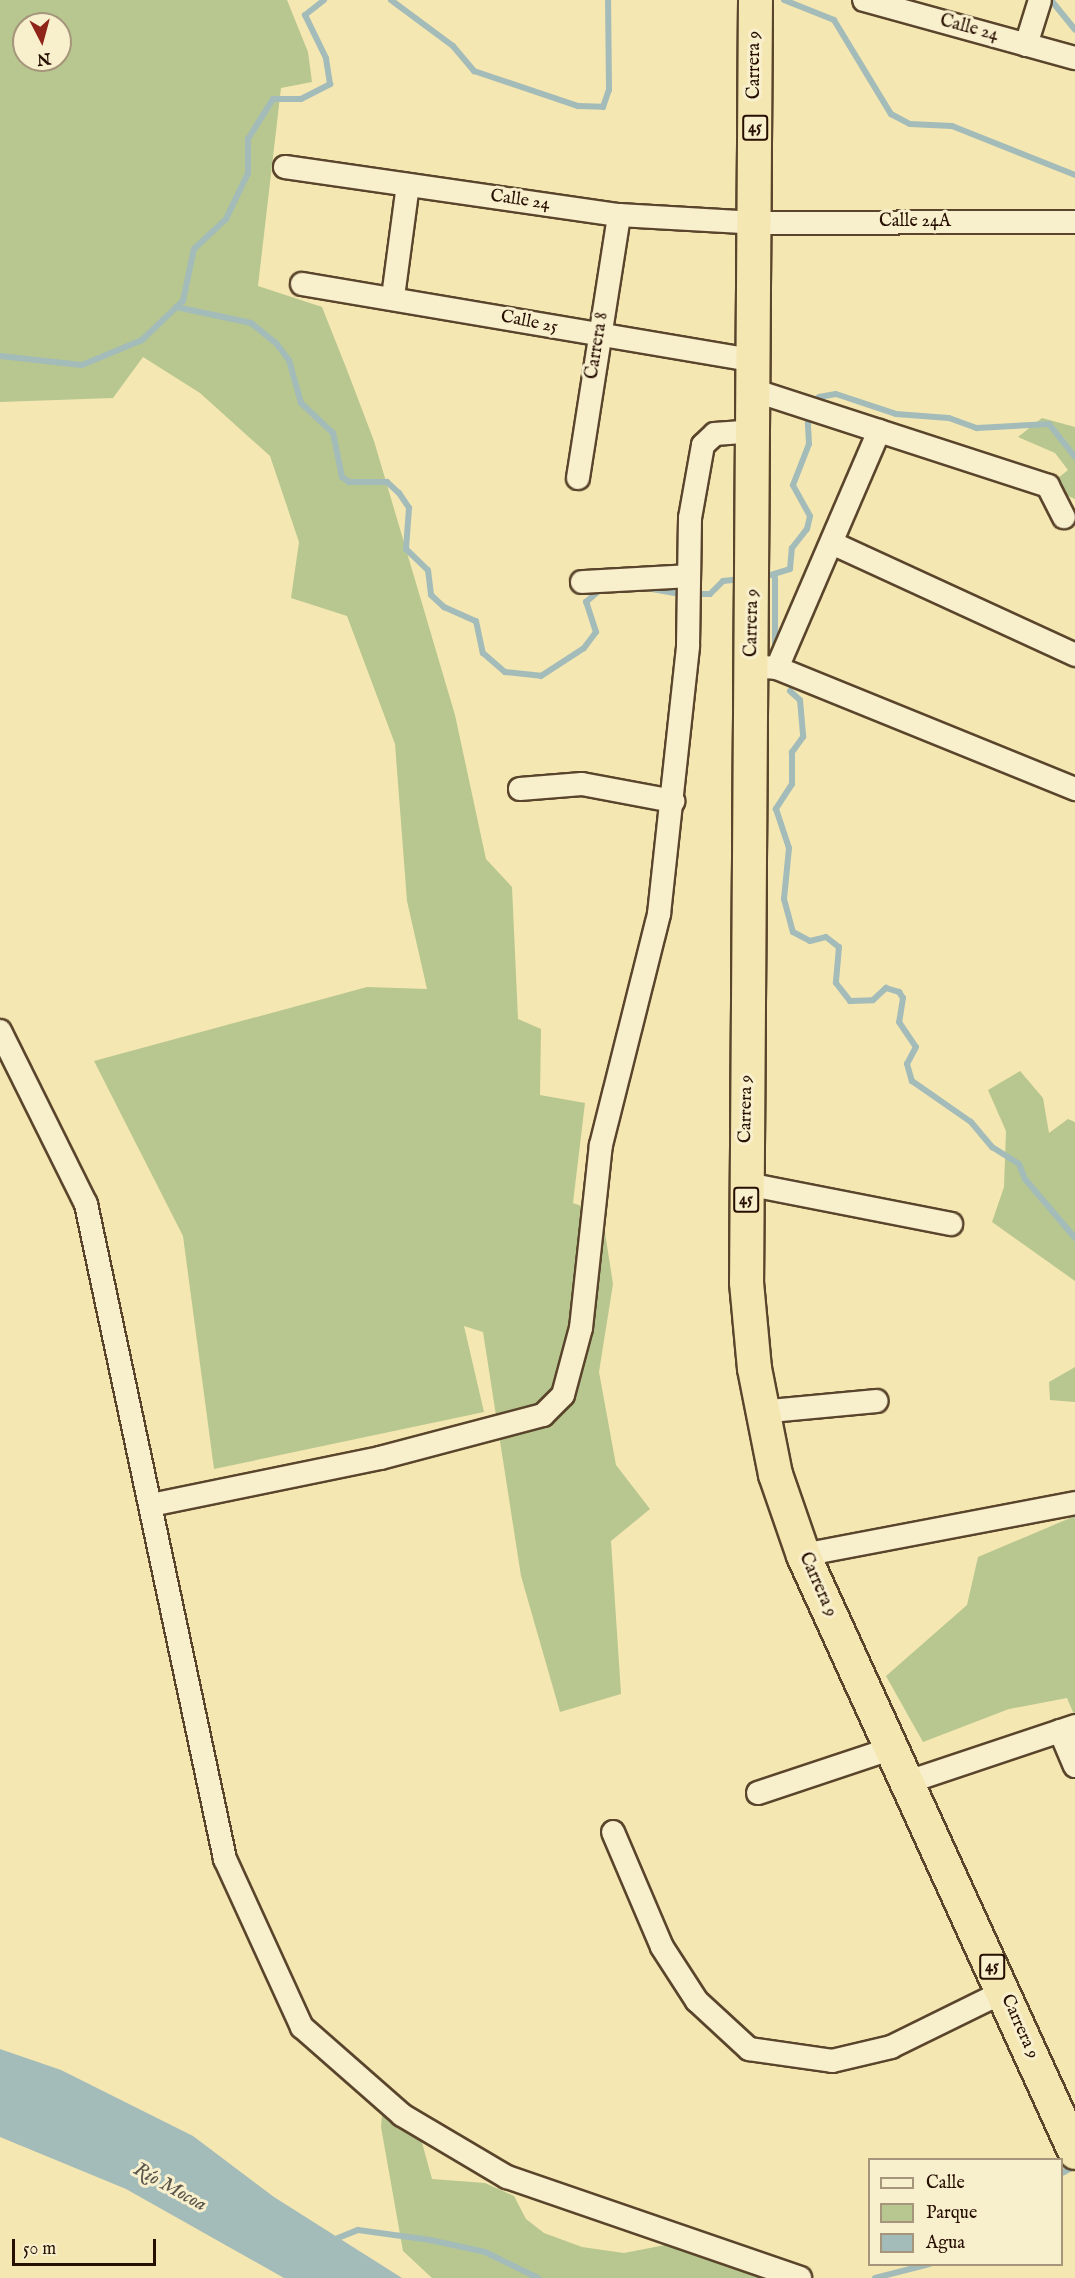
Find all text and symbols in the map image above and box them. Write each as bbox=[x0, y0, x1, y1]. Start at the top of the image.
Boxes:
street label: Calle 24 bbox=[937, 11, 1001, 47]
north arrow bbox=[12, 12, 72, 72]
street label: Carrera 9 bbox=[744, 31, 766, 99]
text: N bbox=[36, 47, 52, 69]
road number: 45 bbox=[742, 115, 768, 141]
street label: Calle 24 bbox=[489, 186, 551, 216]
street label: Calle 24A bbox=[879, 211, 951, 233]
street label: Calle 25 bbox=[499, 307, 559, 339]
street label: Carrera 8 bbox=[582, 311, 614, 381]
street label: Carrera 9 bbox=[742, 589, 764, 657]
street label: Carrera 9 bbox=[736, 1075, 758, 1143]
road number: 45 bbox=[732, 1187, 760, 1213]
street label: Carrera 9 bbox=[793, 1549, 841, 1621]
road number: 45 bbox=[978, 1954, 1006, 1980]
street label: Carrera 9 bbox=[995, 1991, 1043, 2063]
water label: Río Mocoa bbox=[129, 2157, 211, 2217]
legend bbox=[868, 2158, 1063, 2266]
text: Calle bbox=[926, 2172, 965, 2195]
text: Parque bbox=[926, 2202, 977, 2225]
scale bar bbox=[15, 2227, 159, 2265]
text: Agua bbox=[926, 2232, 965, 2255]
text: 50 m bbox=[23, 2238, 56, 2261]

